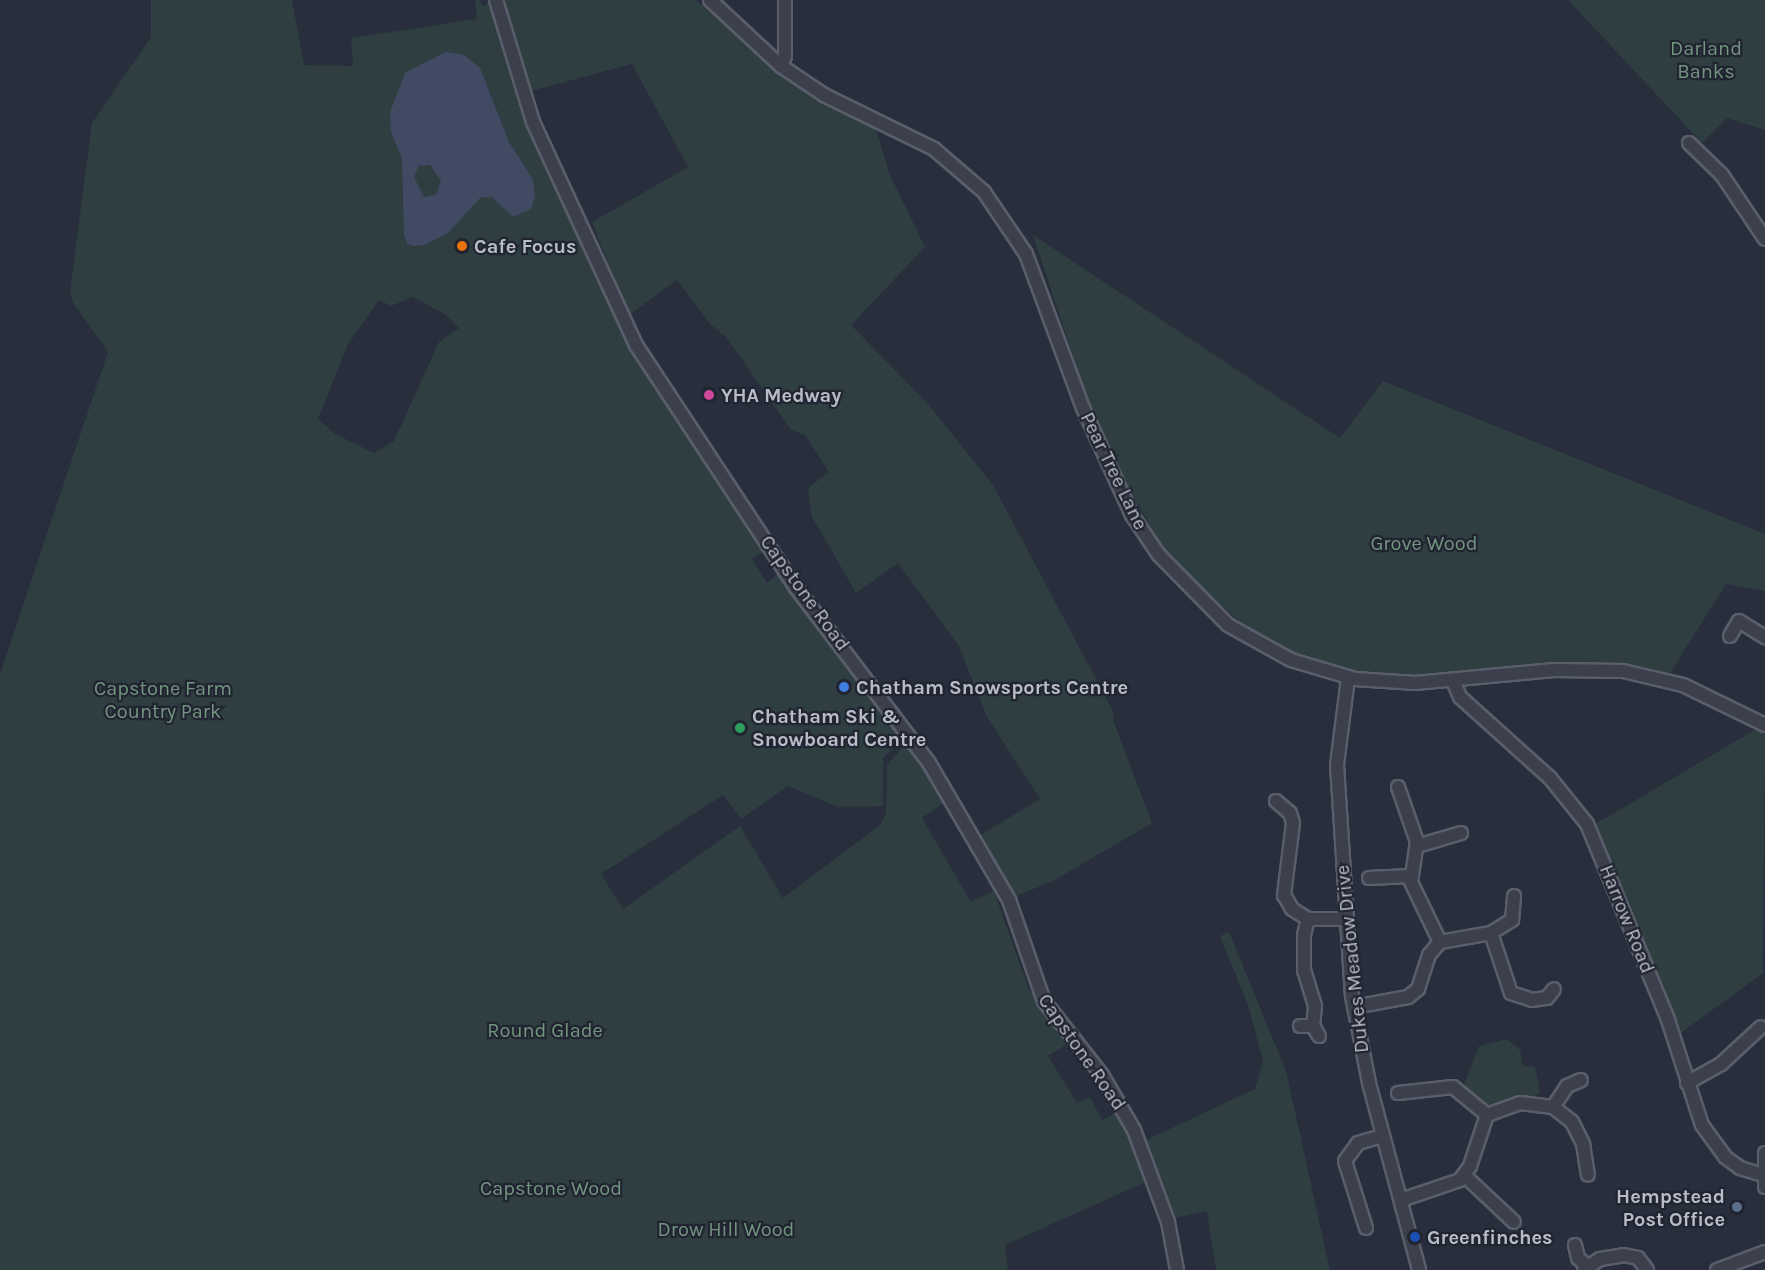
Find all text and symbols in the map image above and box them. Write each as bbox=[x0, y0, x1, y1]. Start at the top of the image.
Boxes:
park label: Darland Banks bbox=[1670, 37, 1742, 84]
place label: Cafe Focus bbox=[474, 234, 577, 258]
marker: Cafe Focus bbox=[455, 239, 469, 253]
place label: YHA Medway bbox=[721, 383, 841, 407]
marker: YHA Medway bbox=[702, 388, 716, 402]
street label: Pear Tree Lane bbox=[1075, 408, 1153, 534]
street label: Capstone Road bbox=[755, 531, 855, 655]
park label: Grove Wood bbox=[1370, 531, 1478, 555]
place label: Chatham Snowsports Centre bbox=[856, 675, 1128, 699]
park label: Capstone Farm Country Park bbox=[94, 677, 232, 724]
marker: Chatham Snowsports Centre bbox=[837, 680, 851, 694]
place label: Chatham Ski & Snowboard Centre bbox=[752, 704, 926, 751]
marker: Chatham Ski & Snowboard Centre bbox=[733, 721, 747, 735]
street label: Harrow Road bbox=[1594, 861, 1660, 977]
street label: Dukes Meadow Drive bbox=[1330, 864, 1374, 1054]
street label: Capstone Road bbox=[1033, 989, 1131, 1115]
park label: Round Glade bbox=[487, 1018, 603, 1042]
park label: Capstone Wood bbox=[480, 1176, 622, 1200]
place label: Hempstead Post Office bbox=[1616, 1184, 1725, 1231]
marker: Hempstead Post Office bbox=[1730, 1200, 1744, 1214]
park label: Drow Hill Wood bbox=[658, 1217, 794, 1241]
place label: Greenfinches bbox=[1427, 1225, 1553, 1249]
marker: Greenfinches bbox=[1408, 1230, 1422, 1244]

